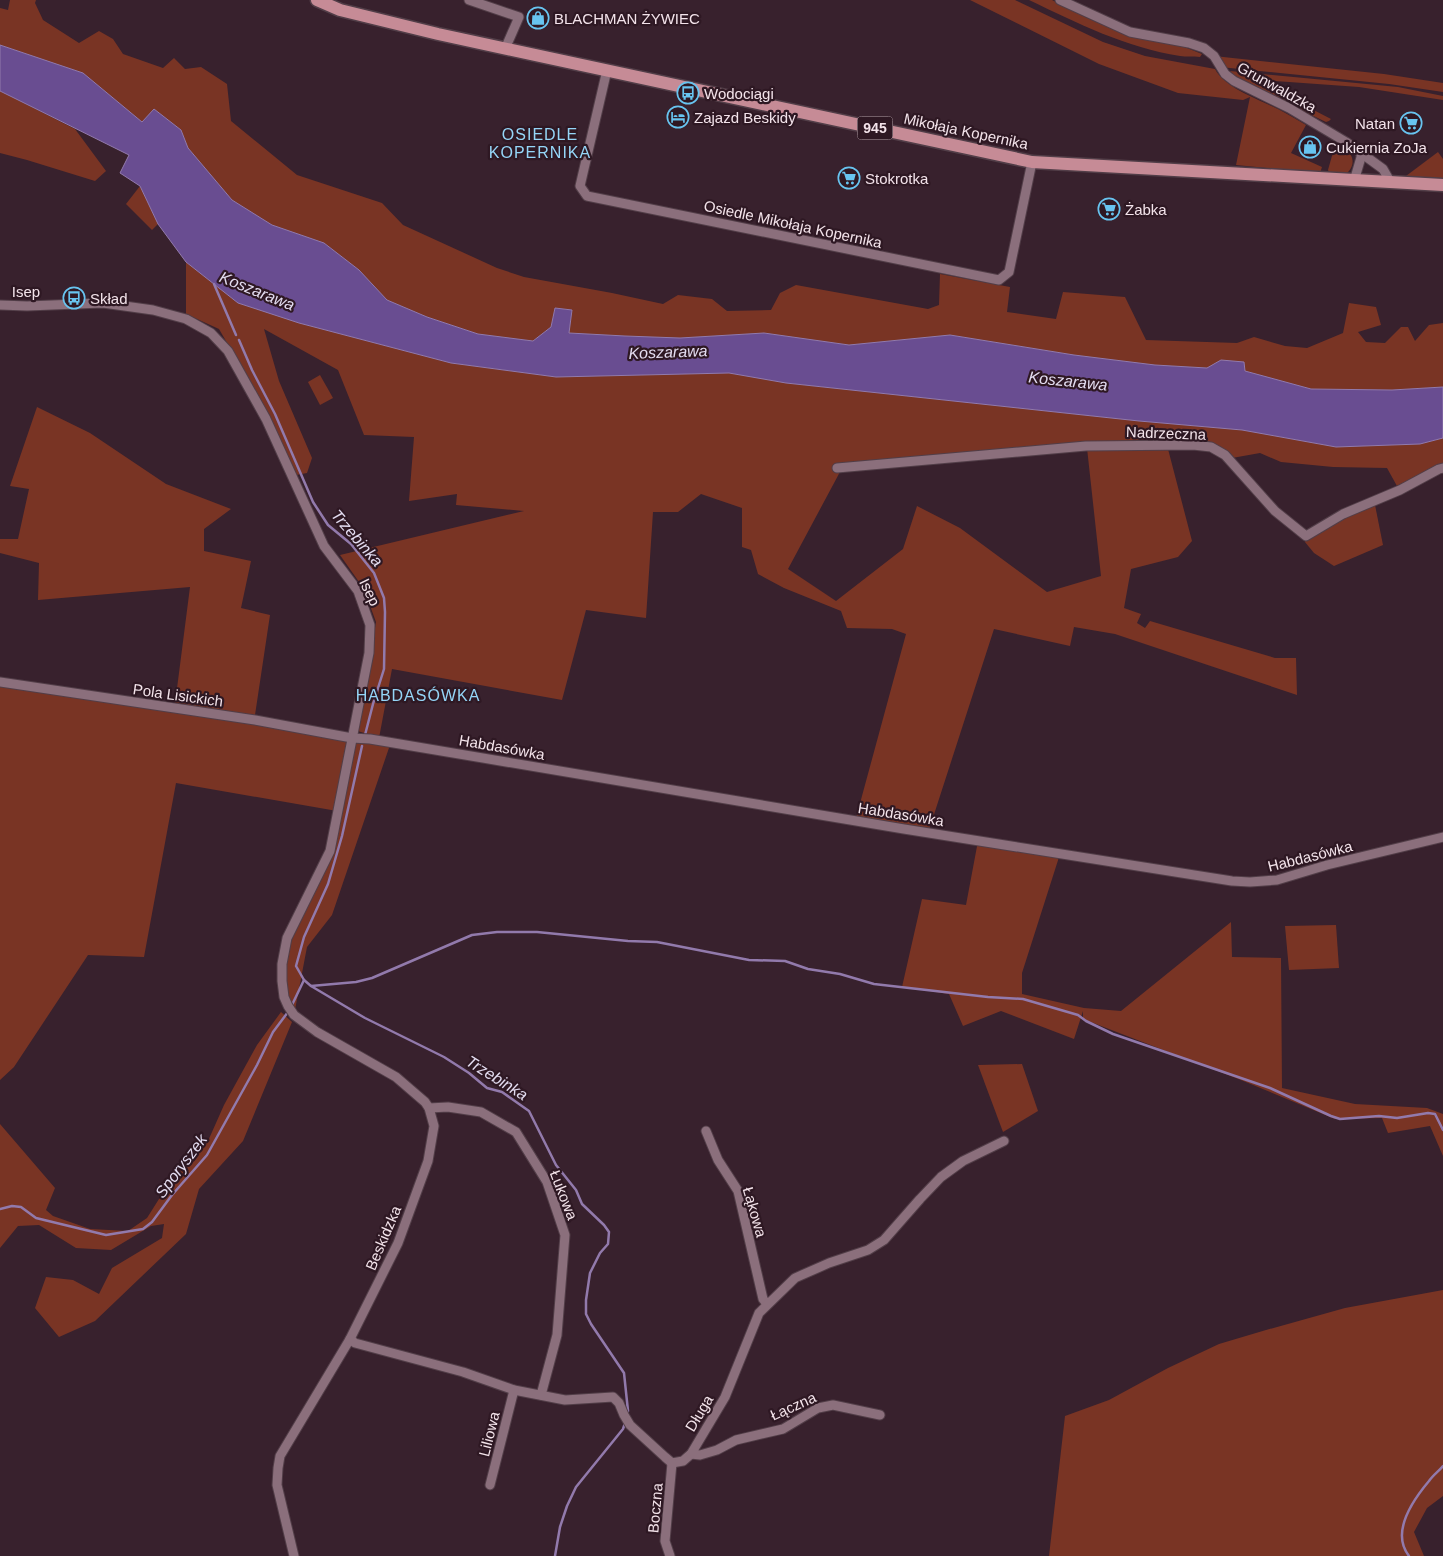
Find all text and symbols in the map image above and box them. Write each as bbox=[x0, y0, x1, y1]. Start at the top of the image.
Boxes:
shop icon: BLACHMAN ŻYWIEC bbox=[526, 6, 550, 30]
place label: BLACHMAN ŻYWIEC bbox=[554, 10, 700, 27]
street label: Grunwaldzka bbox=[1235, 58, 1320, 116]
bus stop icon: Wodociągi bbox=[676, 81, 700, 105]
place label: Wodociągi bbox=[704, 85, 774, 102]
hotel icon: Zajazd Beskidy bbox=[666, 105, 690, 129]
place label: Zajazd Beskidy bbox=[694, 109, 796, 126]
street label: Mikołaja Kopernika bbox=[902, 110, 1030, 153]
supermarket icon: Natan bbox=[1399, 111, 1423, 135]
place label: Natan bbox=[1355, 115, 1395, 132]
road number: 945 bbox=[858, 116, 892, 140]
district label: OSIEDLE KOPERNIKA bbox=[489, 126, 591, 161]
shop icon: Cukiernia ZoJa bbox=[1298, 135, 1322, 159]
place label: Cukiernia ZoJa bbox=[1326, 139, 1428, 156]
supermarket icon: Stokrotka bbox=[837, 166, 861, 190]
place label: Stokrotka bbox=[865, 170, 929, 187]
street label: Osiedle Mikołaja Kopernika bbox=[702, 197, 884, 251]
supermarket icon: Żabka bbox=[1097, 197, 1121, 221]
place label: Żabka bbox=[1125, 201, 1167, 218]
water label: Koszarawa bbox=[217, 268, 297, 314]
street label: Isep bbox=[12, 283, 40, 300]
bus stop icon: Skład bbox=[62, 286, 86, 310]
place label: Skład bbox=[90, 290, 128, 307]
water label: Koszarawa bbox=[628, 342, 708, 362]
water label: Koszarawa bbox=[1028, 368, 1108, 394]
street label: Nadrzeczna bbox=[1126, 423, 1207, 443]
water label: Trzebinka bbox=[328, 506, 386, 570]
street label: Isep bbox=[356, 576, 384, 608]
street label: Pola Lisickich bbox=[132, 680, 224, 710]
district label: HABDASÓWKA bbox=[356, 686, 480, 704]
street label: Habdasówka bbox=[458, 731, 547, 763]
street label: Habdasówka bbox=[857, 799, 946, 829]
street label: Habdasówka bbox=[1266, 837, 1355, 875]
water label: Trzebinka bbox=[463, 1052, 531, 1104]
water label: Sporyszek bbox=[152, 1130, 211, 1201]
street label: Łukowa bbox=[547, 1168, 581, 1223]
street label: Łąkowa bbox=[740, 1185, 770, 1240]
street label: Beskidzka bbox=[362, 1203, 404, 1273]
street label: Łączna bbox=[767, 1388, 819, 1424]
street label: Długa bbox=[682, 1391, 717, 1434]
street label: Liliowa bbox=[475, 1409, 503, 1458]
street label: Boczna bbox=[644, 1482, 666, 1534]

